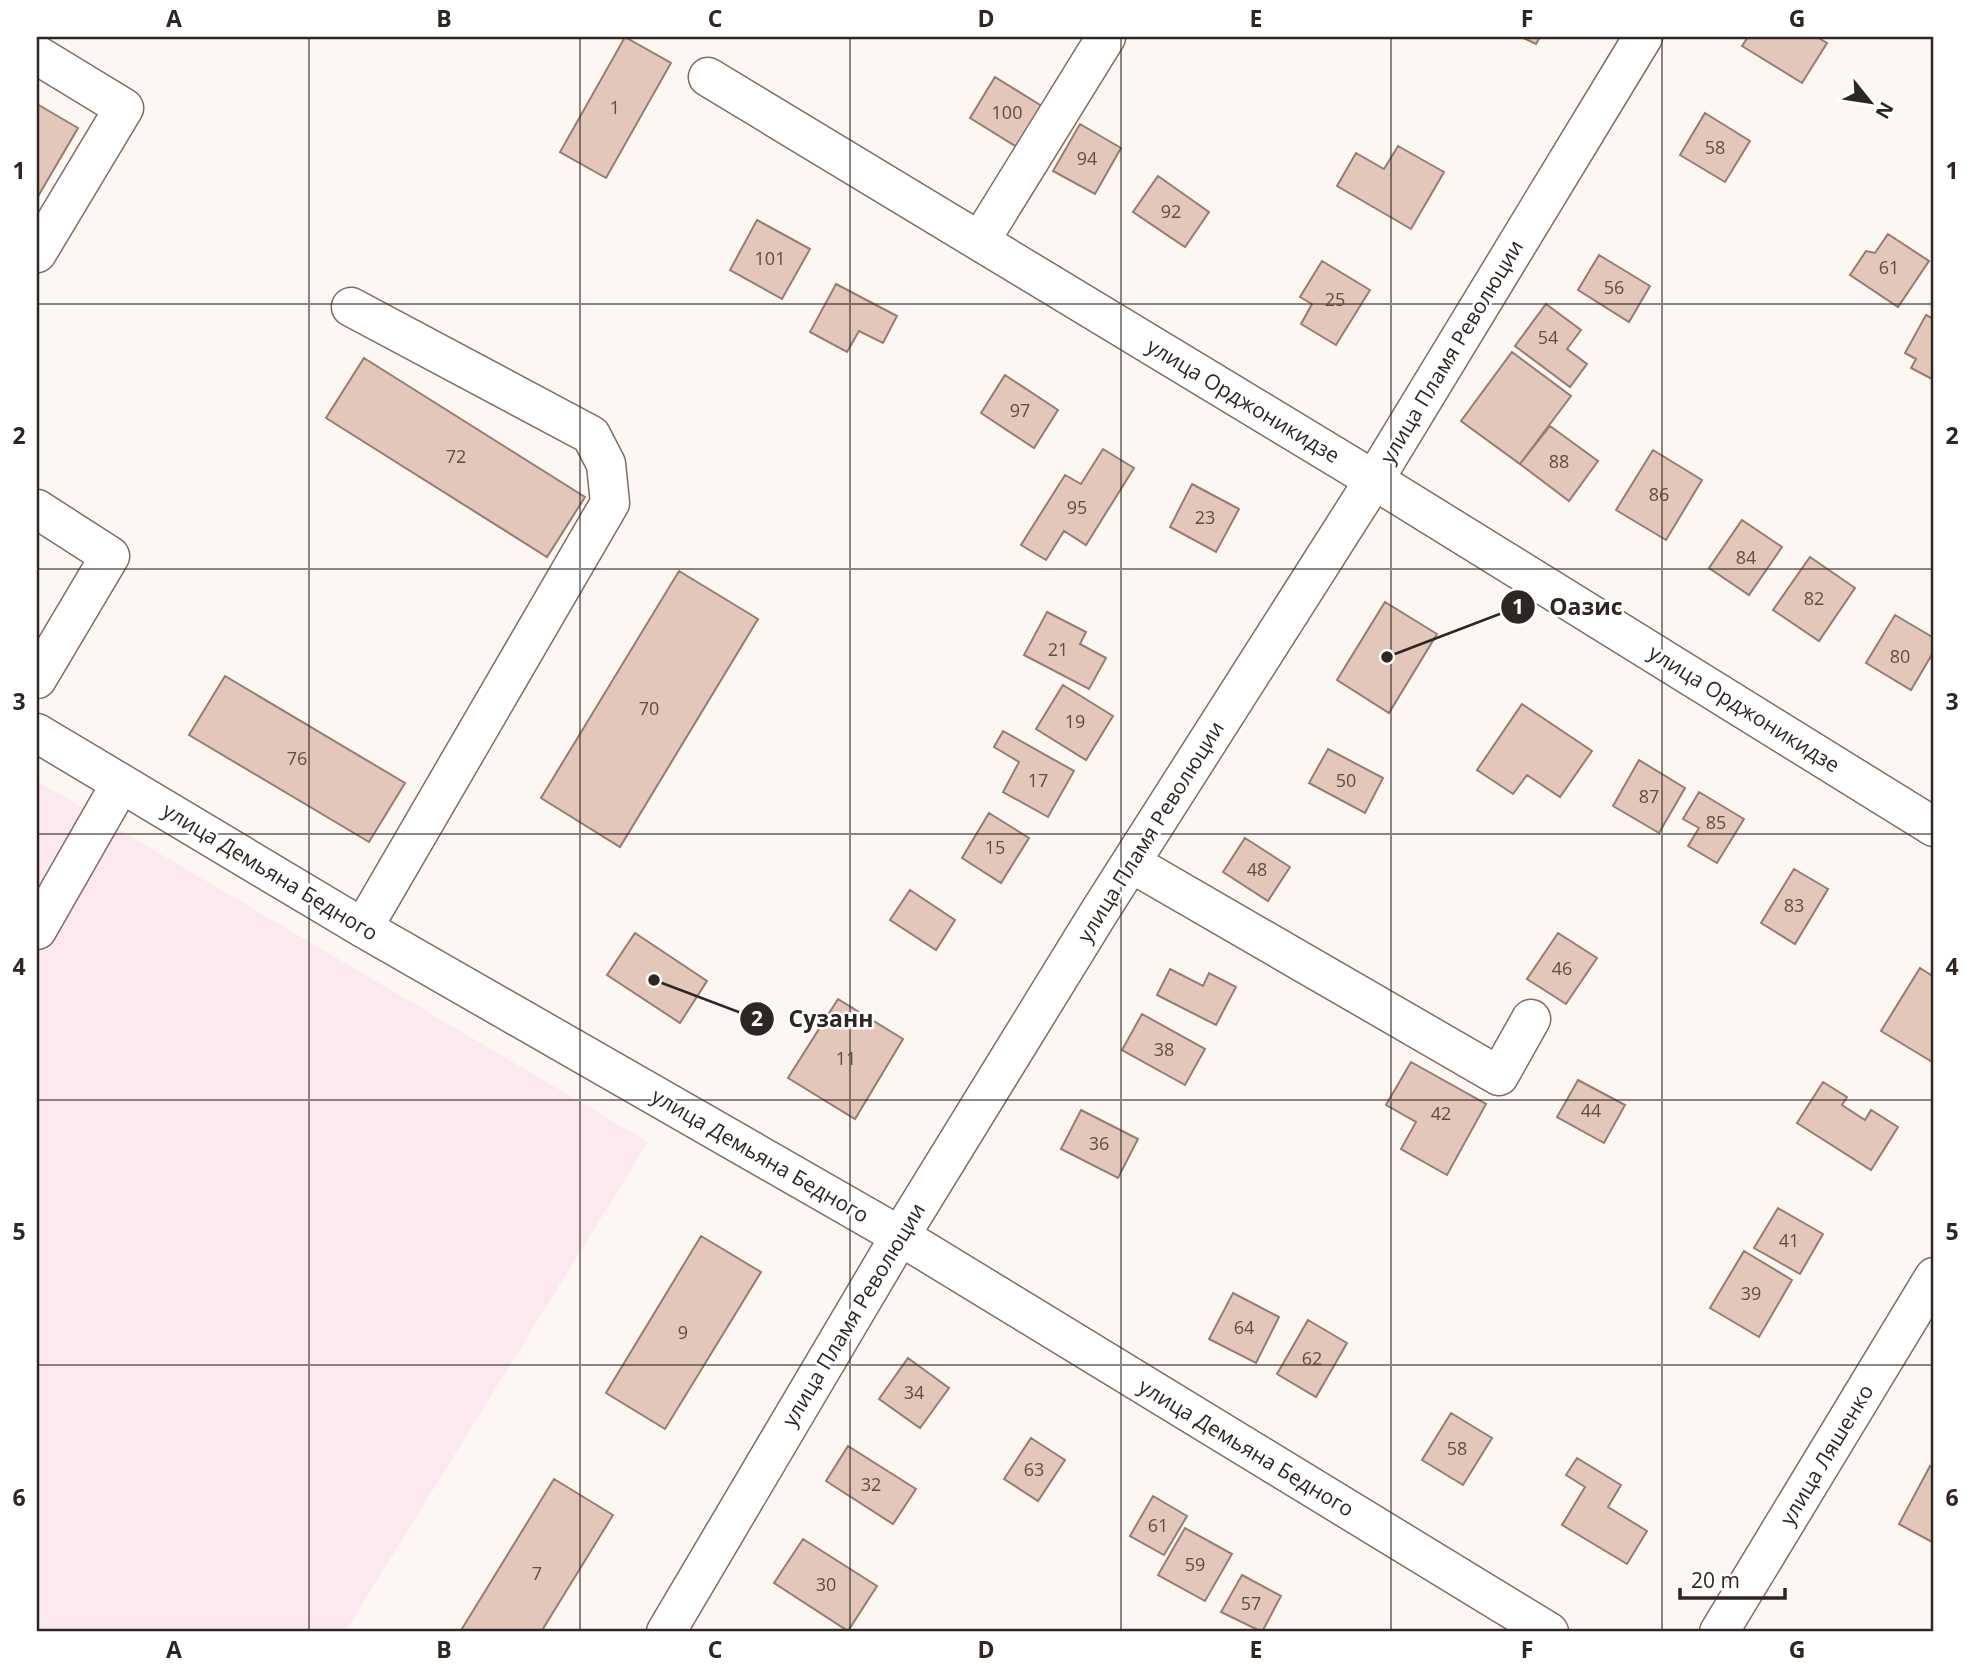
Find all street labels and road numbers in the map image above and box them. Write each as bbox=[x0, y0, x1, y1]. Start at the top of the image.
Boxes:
street label: улица Пламя Революции bbox=[1373, 235, 1529, 468]
street label: улица Орджоникидзе bbox=[1142, 331, 1345, 469]
street label: улица Орджоникидзе bbox=[1644, 638, 1845, 778]
street label: улица Пламя Революции bbox=[1070, 715, 1230, 947]
street label: улица Демьяна Бедного bbox=[158, 796, 383, 947]
street label: улица Демьяна Бедного bbox=[647, 1081, 874, 1229]
street label: улица Пламя Революции bbox=[775, 1198, 931, 1431]
street label: улица Демьяна Бедного bbox=[1134, 1372, 1359, 1523]
street label: улица Ляшенко bbox=[1773, 1379, 1879, 1530]

